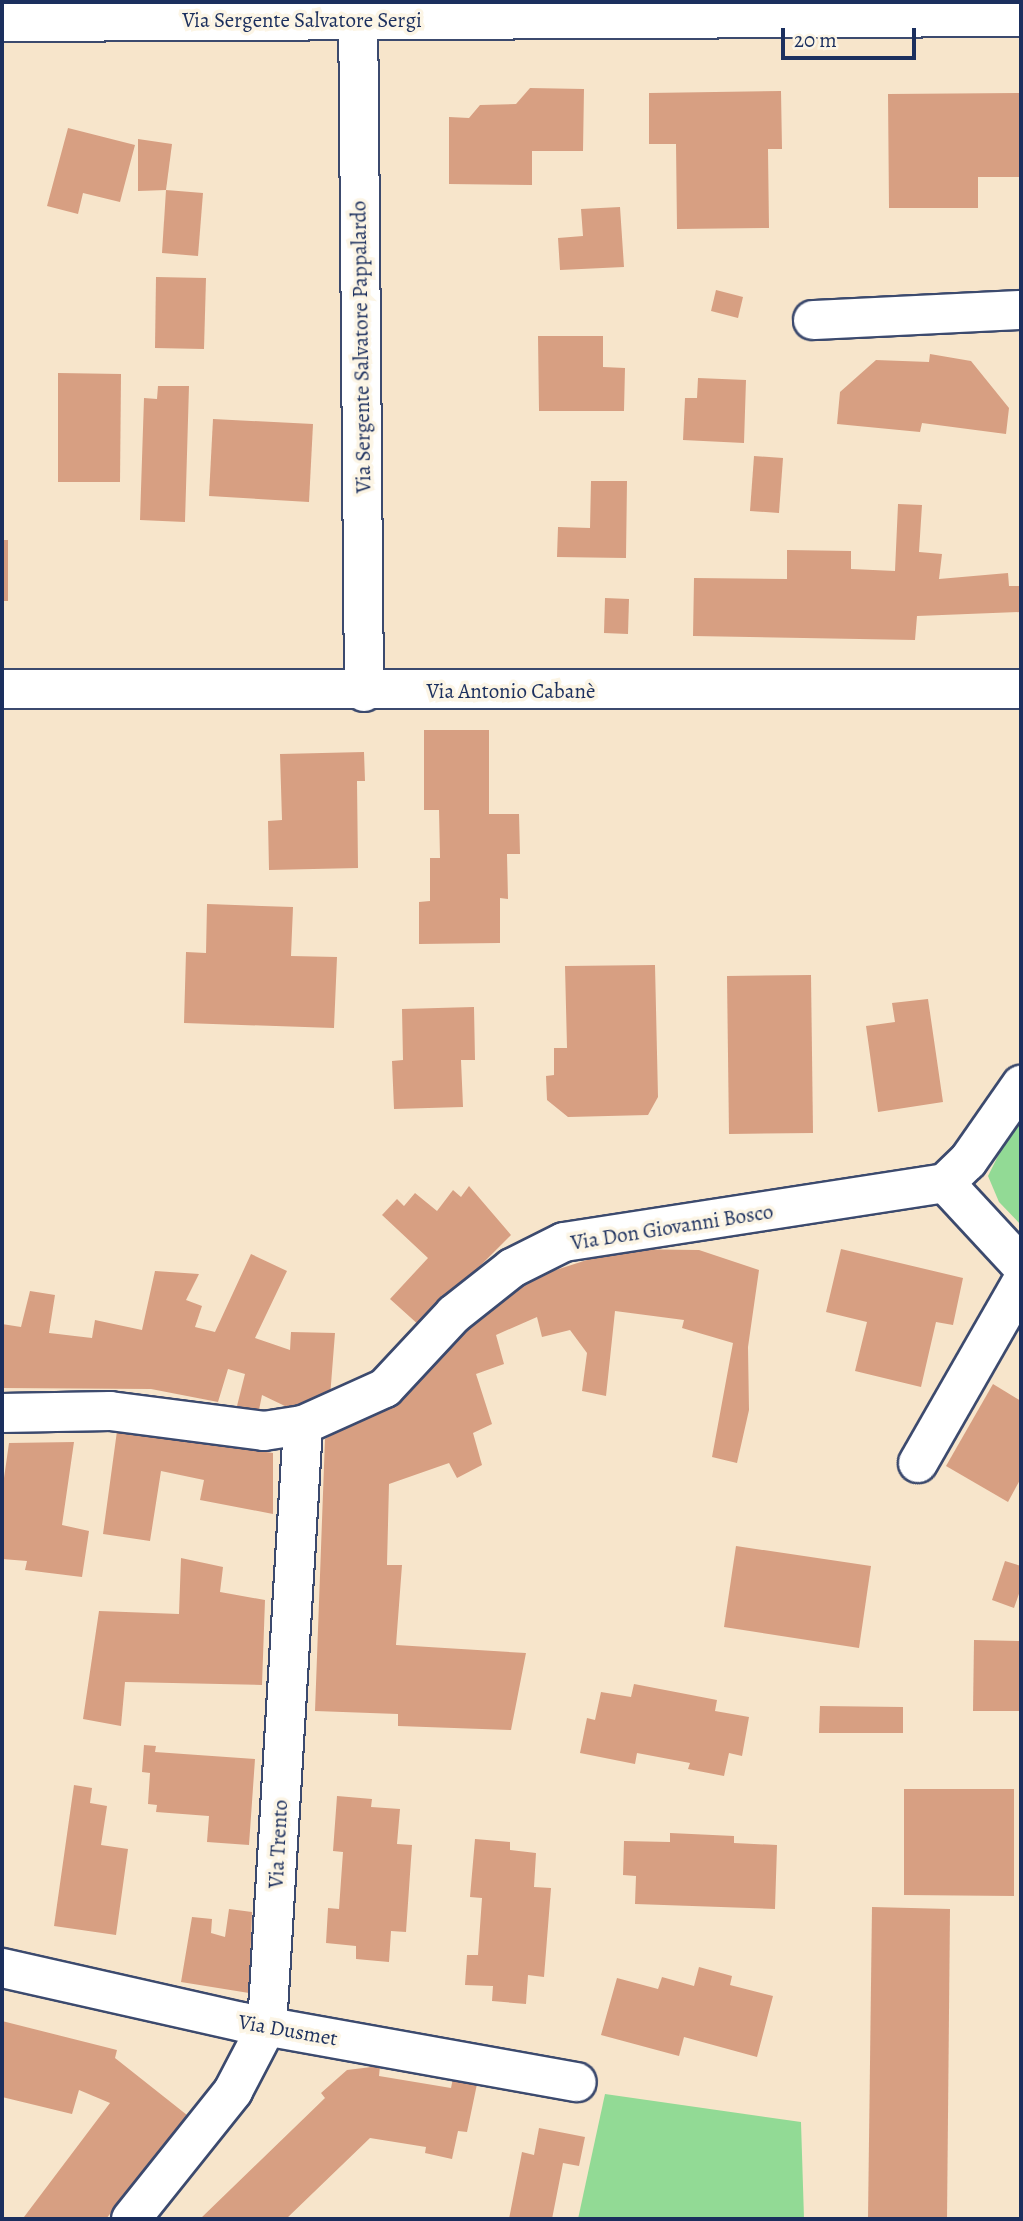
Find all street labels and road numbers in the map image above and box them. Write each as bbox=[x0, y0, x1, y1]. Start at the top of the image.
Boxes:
street label: Via Sergente Salvatore Sergi bbox=[182, 7, 422, 33]
street label: Via Sergente Salvatore Pappalardo bbox=[346, 201, 376, 493]
street label: Via Antonio Cabanè bbox=[427, 678, 595, 704]
street label: Via Don Giovanni Bosco bbox=[569, 1199, 775, 1255]
street label: Via Trento bbox=[263, 1799, 293, 1889]
street label: Via Dusmet bbox=[236, 2009, 340, 2051]

